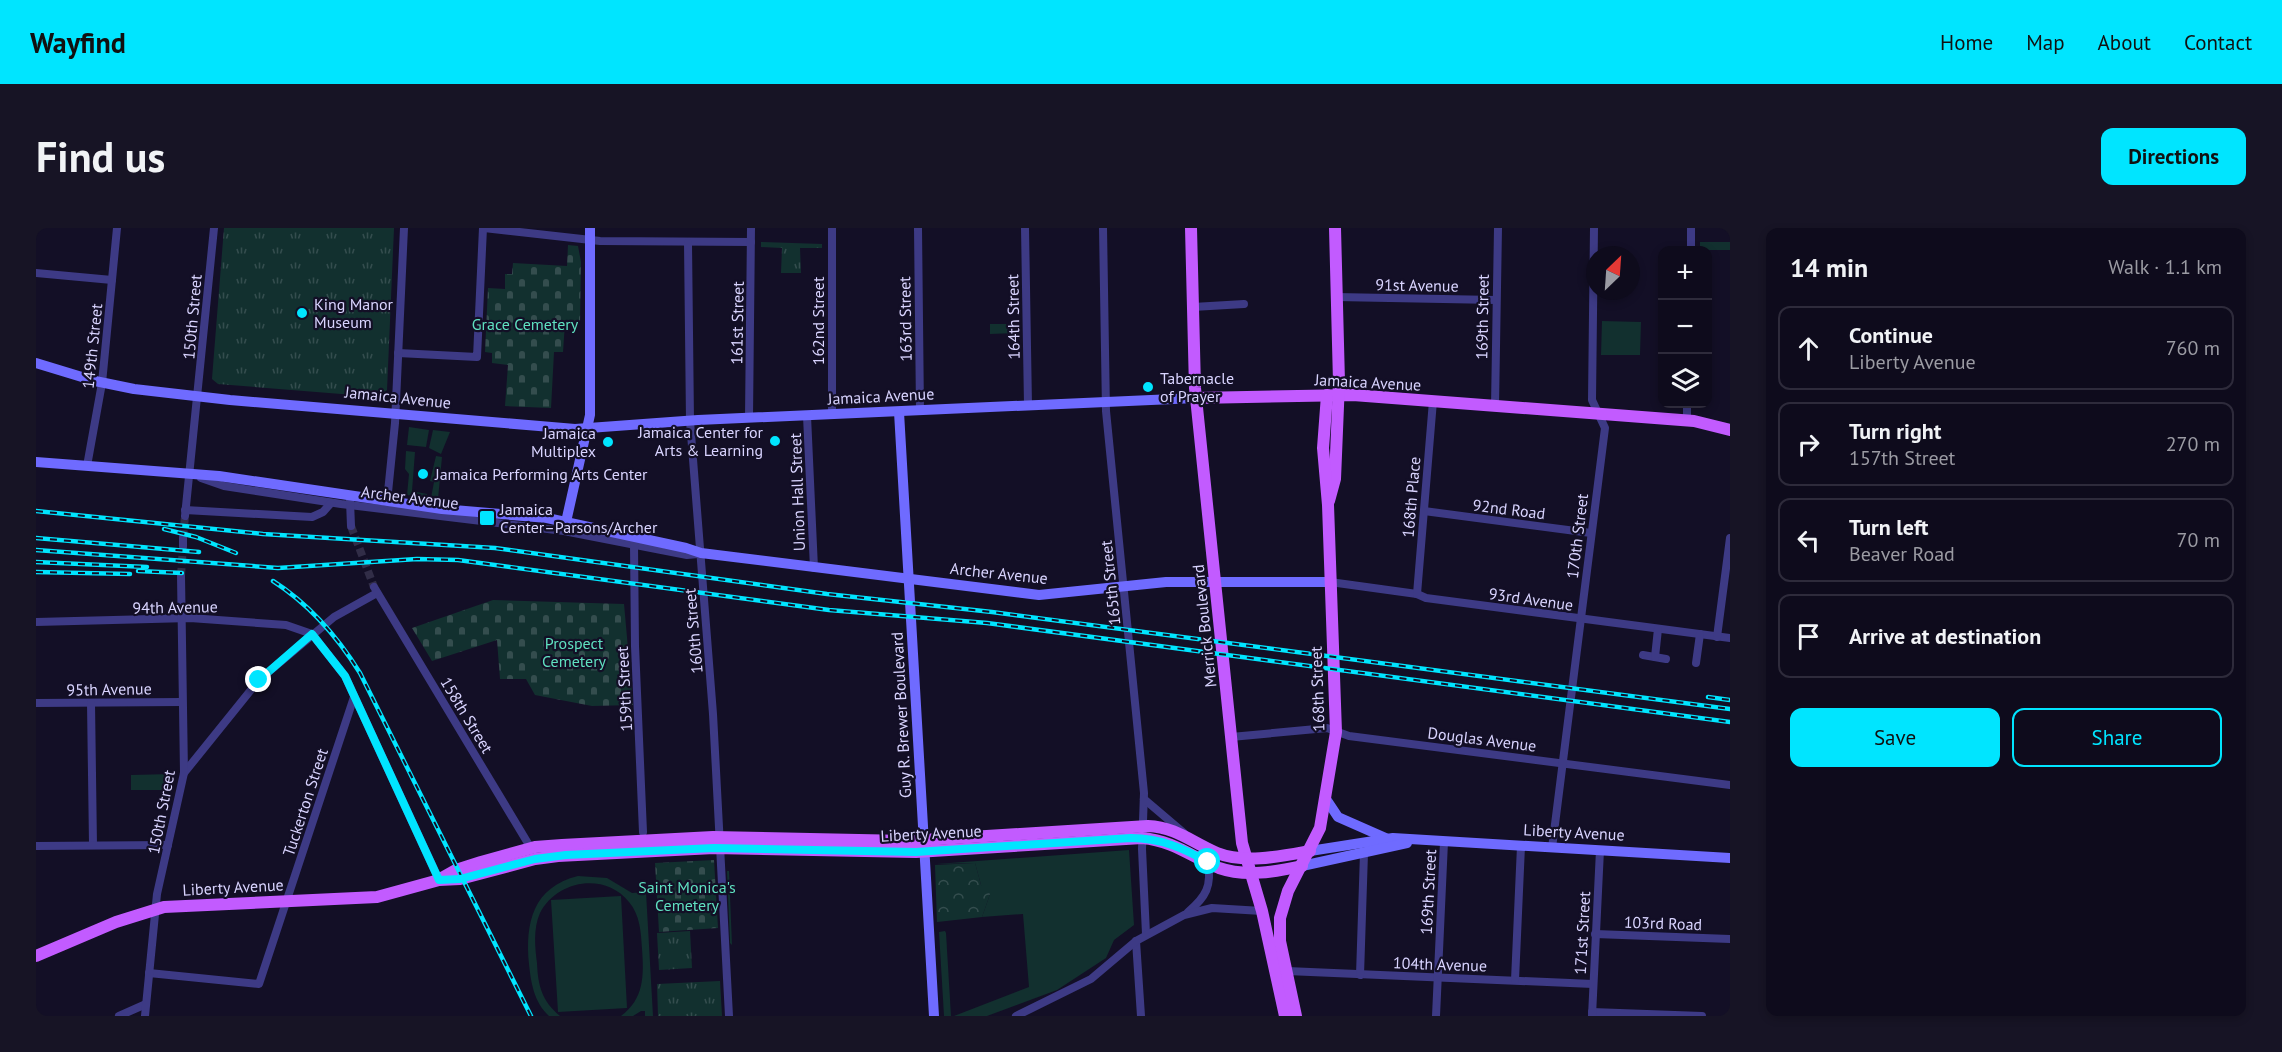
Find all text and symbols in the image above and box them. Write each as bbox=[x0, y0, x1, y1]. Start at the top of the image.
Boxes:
text: Wayfind bbox=[30, 24, 126, 61]
text: Home bbox=[1940, 29, 1993, 56]
text: Map bbox=[2026, 29, 2065, 56]
text: About bbox=[2098, 29, 2151, 56]
text: Contact bbox=[2184, 29, 2252, 56]
button: Directions bbox=[2101, 128, 2246, 185]
text: Find us bbox=[36, 129, 165, 184]
north arrow bbox=[1586, 246, 1640, 300]
map controls bbox=[1658, 246, 1712, 408]
button: + bbox=[1658, 246, 1712, 300]
text: 14 min bbox=[1790, 251, 1868, 284]
text: Walk · 1.1 km bbox=[2108, 254, 2222, 280]
street label: 150th Street bbox=[178, 273, 206, 360]
street label: 164th Street bbox=[1002, 274, 1024, 360]
street label: 91st Avenue bbox=[1375, 274, 1459, 296]
street label: 169th Street bbox=[1471, 274, 1493, 360]
street label: 162nd Street bbox=[808, 276, 828, 365]
street label: 163rd Street bbox=[894, 276, 916, 362]
street label: 161st Street bbox=[726, 281, 748, 365]
place label: King Manor Museum bbox=[314, 294, 394, 332]
button: − bbox=[1658, 300, 1712, 354]
street label: 149th Street bbox=[78, 302, 106, 390]
marker: King Manor Museum bbox=[295, 306, 309, 320]
park label: Grace Cemetery bbox=[472, 314, 579, 334]
text: Continue bbox=[1849, 321, 1933, 349]
icon: ahead bbox=[1792, 332, 1825, 365]
text: 760 m bbox=[2166, 335, 2220, 361]
text: Liberty Avenue bbox=[1849, 349, 1976, 375]
button: layers bbox=[1658, 354, 1712, 408]
place label: Tabernacle of Prayer bbox=[1160, 368, 1234, 406]
street label: Jamaica Avenue bbox=[1313, 369, 1422, 395]
marker: Tabernacle of Prayer bbox=[1141, 380, 1155, 394]
street label: Jamaica Avenue bbox=[343, 381, 452, 413]
street label: Jamaica Avenue bbox=[826, 383, 935, 409]
text: Turn right bbox=[1849, 417, 1941, 445]
place label: Jamaica Center for Arts & Learning bbox=[637, 422, 764, 460]
place label: Jamaica Multiplex bbox=[531, 423, 596, 461]
icon: right bbox=[1792, 428, 1825, 461]
text: 270 m bbox=[2166, 431, 2220, 457]
street label: Union Hall Street bbox=[785, 432, 809, 551]
marker: Jamaica Center for Arts & Learning bbox=[768, 434, 782, 448]
marker: Jamaica Multiplex bbox=[601, 435, 615, 449]
text: 157th Street bbox=[1849, 445, 1955, 471]
street label: 168th Place bbox=[1398, 456, 1424, 538]
place label: Jamaica Performing Arts Center bbox=[434, 464, 648, 484]
marker: Jamaica Performing Arts Center bbox=[416, 467, 430, 481]
street label: Archer Avenue bbox=[360, 481, 460, 513]
street label: 170th Street bbox=[1562, 492, 1592, 580]
street label: 92nd Road bbox=[1472, 495, 1546, 523]
place label: Jamaica Center–Parsons/Archer bbox=[499, 499, 658, 537]
marker: Jamaica Center–Parsons/Archer bbox=[478, 509, 496, 527]
text: Turn left bbox=[1849, 513, 1929, 541]
icon: left bbox=[1792, 524, 1825, 557]
text: 70 m bbox=[2177, 527, 2220, 553]
street label: 165th Street bbox=[1096, 539, 1124, 627]
text: Beaver Road bbox=[1849, 541, 1955, 567]
street label: Archer Avenue bbox=[949, 558, 1049, 588]
street label: Merrick Boulevard bbox=[1188, 564, 1220, 688]
street label: 93rd Avenue bbox=[1487, 583, 1575, 615]
street label: 160th Street bbox=[679, 587, 707, 674]
street label: 94th Avenue bbox=[132, 596, 218, 618]
icon: arrive bbox=[1792, 620, 1825, 653]
text: Arrive at destination bbox=[1849, 622, 2041, 650]
street label: Guy R. Brewer Boulevard bbox=[887, 631, 915, 799]
park label: Prospect Cemetery bbox=[542, 633, 607, 671]
street label: 159th Street bbox=[612, 645, 636, 732]
street label: 168th Street bbox=[1305, 645, 1328, 732]
route end bbox=[245, 666, 271, 692]
street label: 158th Street bbox=[436, 673, 498, 757]
street label: 95th Avenue bbox=[66, 678, 152, 700]
button: Save bbox=[1790, 708, 2000, 767]
button: Share bbox=[2012, 708, 2222, 767]
street label: Douglas Avenue bbox=[1427, 722, 1537, 756]
street label: Tuckerton Street bbox=[278, 745, 332, 858]
street label: 150th Street bbox=[143, 768, 179, 856]
street label: Liberty Avenue bbox=[1523, 819, 1625, 845]
street label: Liberty Avenue bbox=[880, 820, 982, 846]
route start bbox=[1194, 848, 1220, 874]
street label: 169th Street bbox=[1416, 848, 1440, 935]
street label: Liberty Avenue bbox=[182, 874, 284, 900]
park label: Saint Monica's Cemetery bbox=[638, 877, 736, 915]
street label: 171st Street bbox=[1570, 890, 1594, 975]
street label: 103rd Road bbox=[1623, 912, 1703, 934]
street label: 104th Avenue bbox=[1393, 952, 1487, 976]

